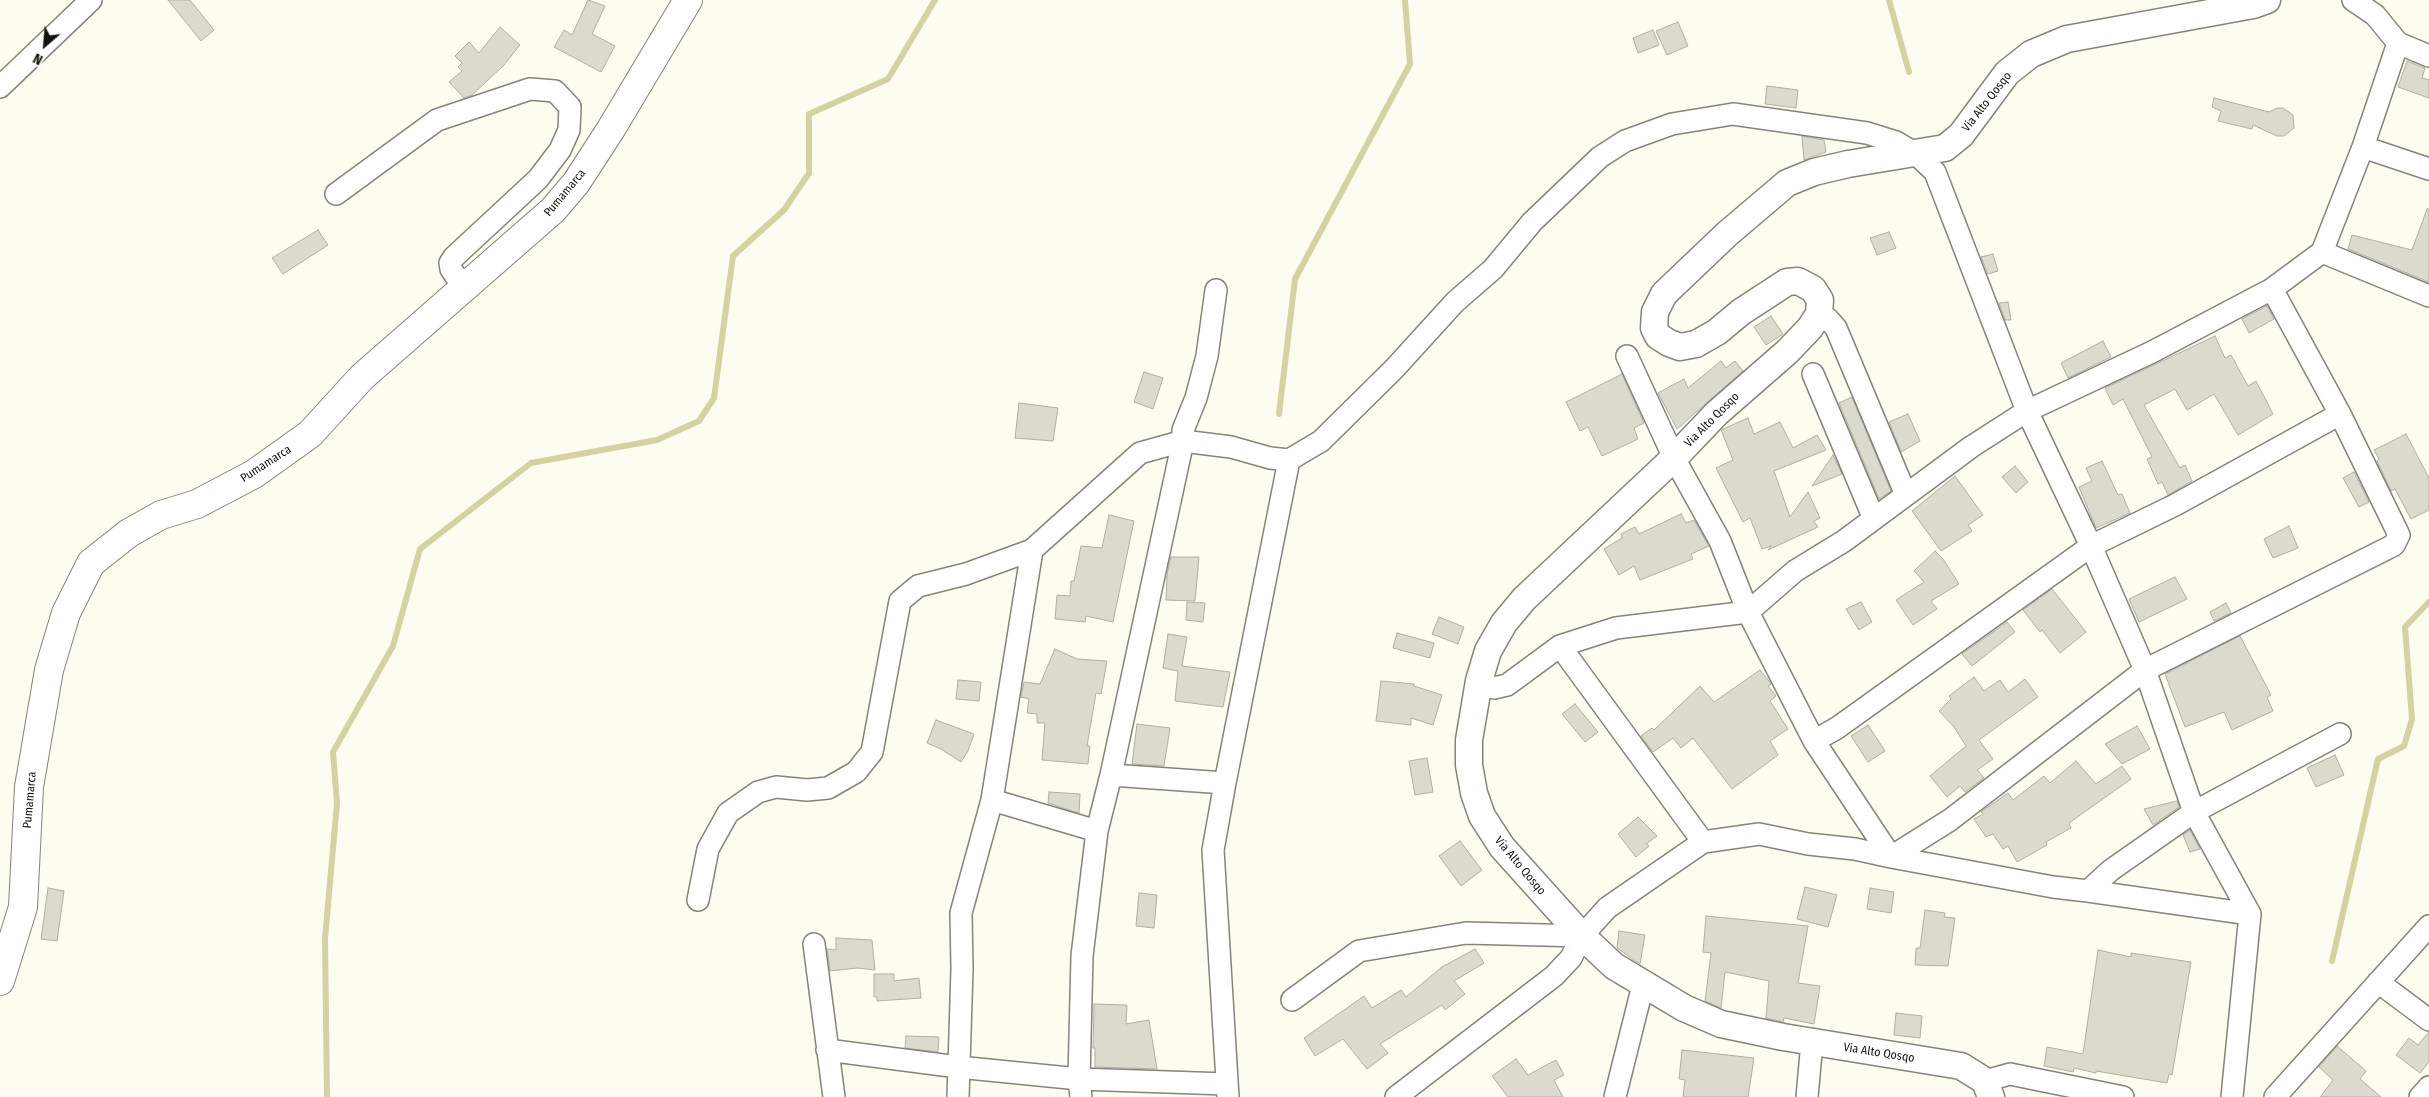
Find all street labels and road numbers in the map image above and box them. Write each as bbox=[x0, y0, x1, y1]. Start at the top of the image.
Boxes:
street label: Via Alto Qosqo bbox=[1959, 69, 2015, 135]
street label: Pumamarca bbox=[541, 166, 589, 220]
street label: Via Alto Qosqo bbox=[1681, 389, 1743, 451]
street label: Pumamarca bbox=[238, 442, 294, 486]
street label: Pumamarca bbox=[20, 771, 40, 829]
street label: Via Alto Qosqo bbox=[1491, 834, 1549, 898]
street label: Via Alto Qosqo bbox=[1842, 1040, 1916, 1066]

